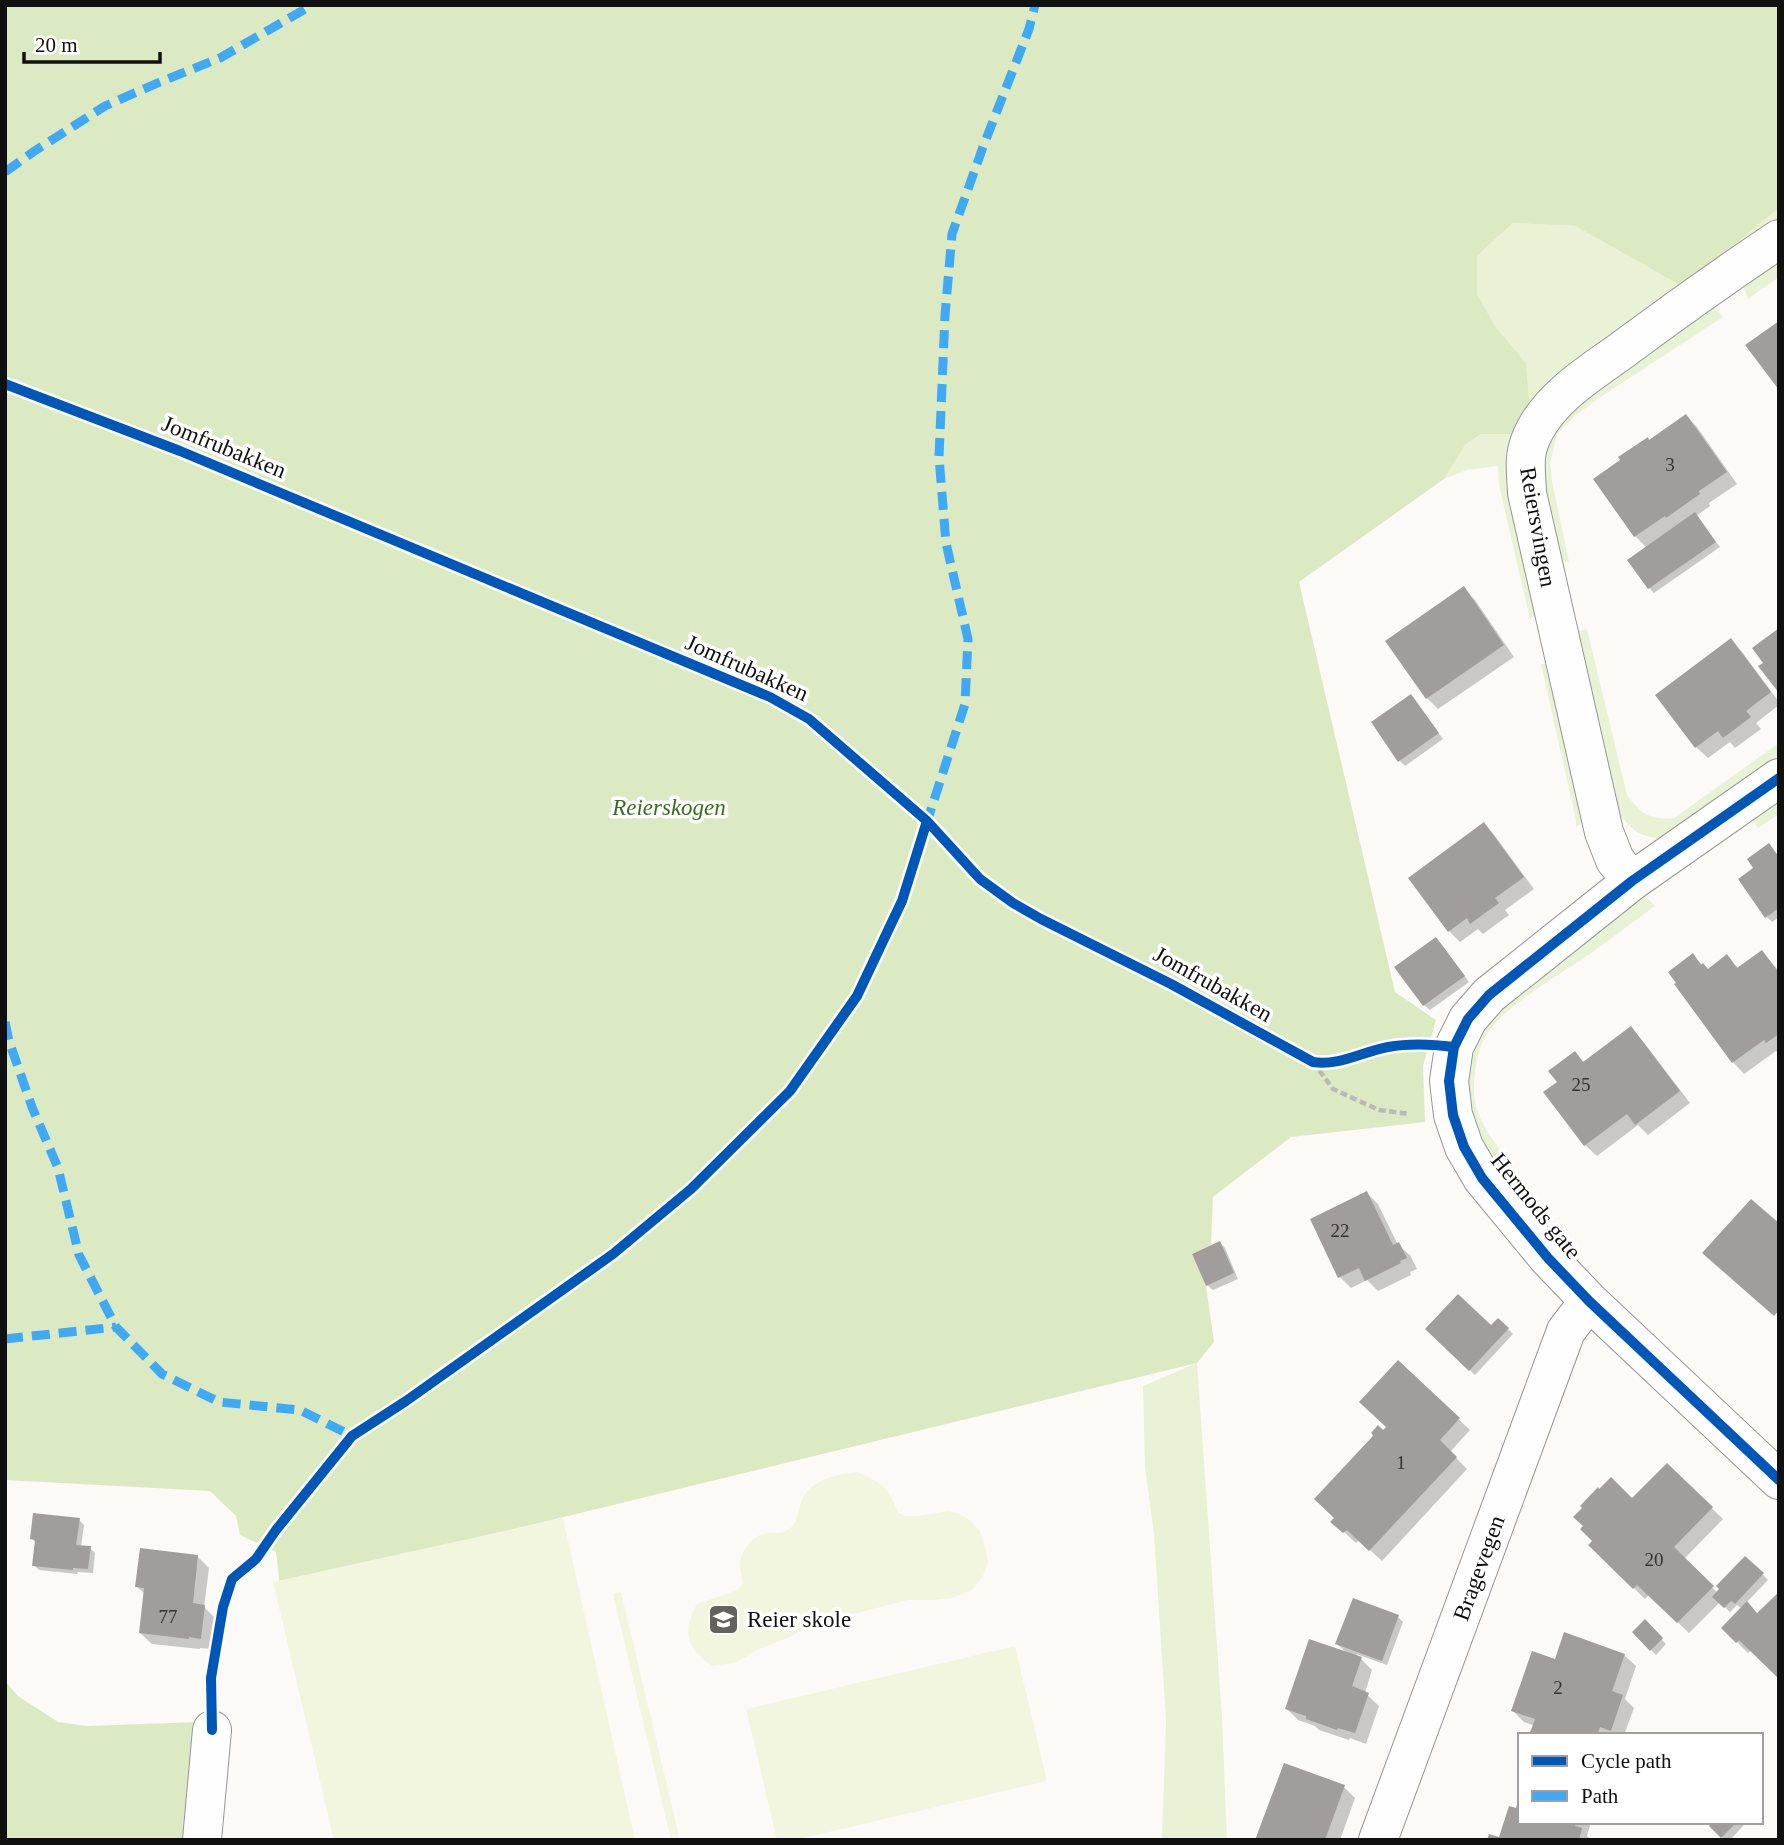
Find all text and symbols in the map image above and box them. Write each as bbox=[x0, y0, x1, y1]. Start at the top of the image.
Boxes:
scale bar bbox=[24, 21, 161, 65]
text: 20 m bbox=[35, 33, 78, 57]
street label: Jomfrubakken bbox=[158, 411, 290, 483]
house number: 3 bbox=[1665, 454, 1675, 475]
street label: Reiersvingen bbox=[1515, 465, 1561, 589]
street label: Jomfrubakken bbox=[682, 630, 813, 706]
park label: Reierskogen bbox=[611, 795, 726, 820]
street label: Jomfrubakken bbox=[1149, 941, 1277, 1027]
house number: 25 bbox=[1572, 1074, 1591, 1095]
street label: Hermods gate bbox=[1486, 1148, 1586, 1264]
house number: 22 bbox=[1331, 1220, 1350, 1241]
house number: 1 bbox=[1396, 1452, 1406, 1473]
street label: Bragevegen bbox=[1448, 1512, 1510, 1624]
house number: 20 bbox=[1645, 1549, 1664, 1570]
school or university icon: Reier skole bbox=[707, 1602, 741, 1636]
house number: 77 bbox=[159, 1606, 178, 1627]
place label: Reier skole bbox=[747, 1607, 851, 1632]
house number: 2 bbox=[1553, 1677, 1563, 1698]
legend bbox=[1518, 1733, 1763, 1824]
text: Cycle path bbox=[1581, 1749, 1672, 1773]
text: Path bbox=[1581, 1784, 1619, 1808]

